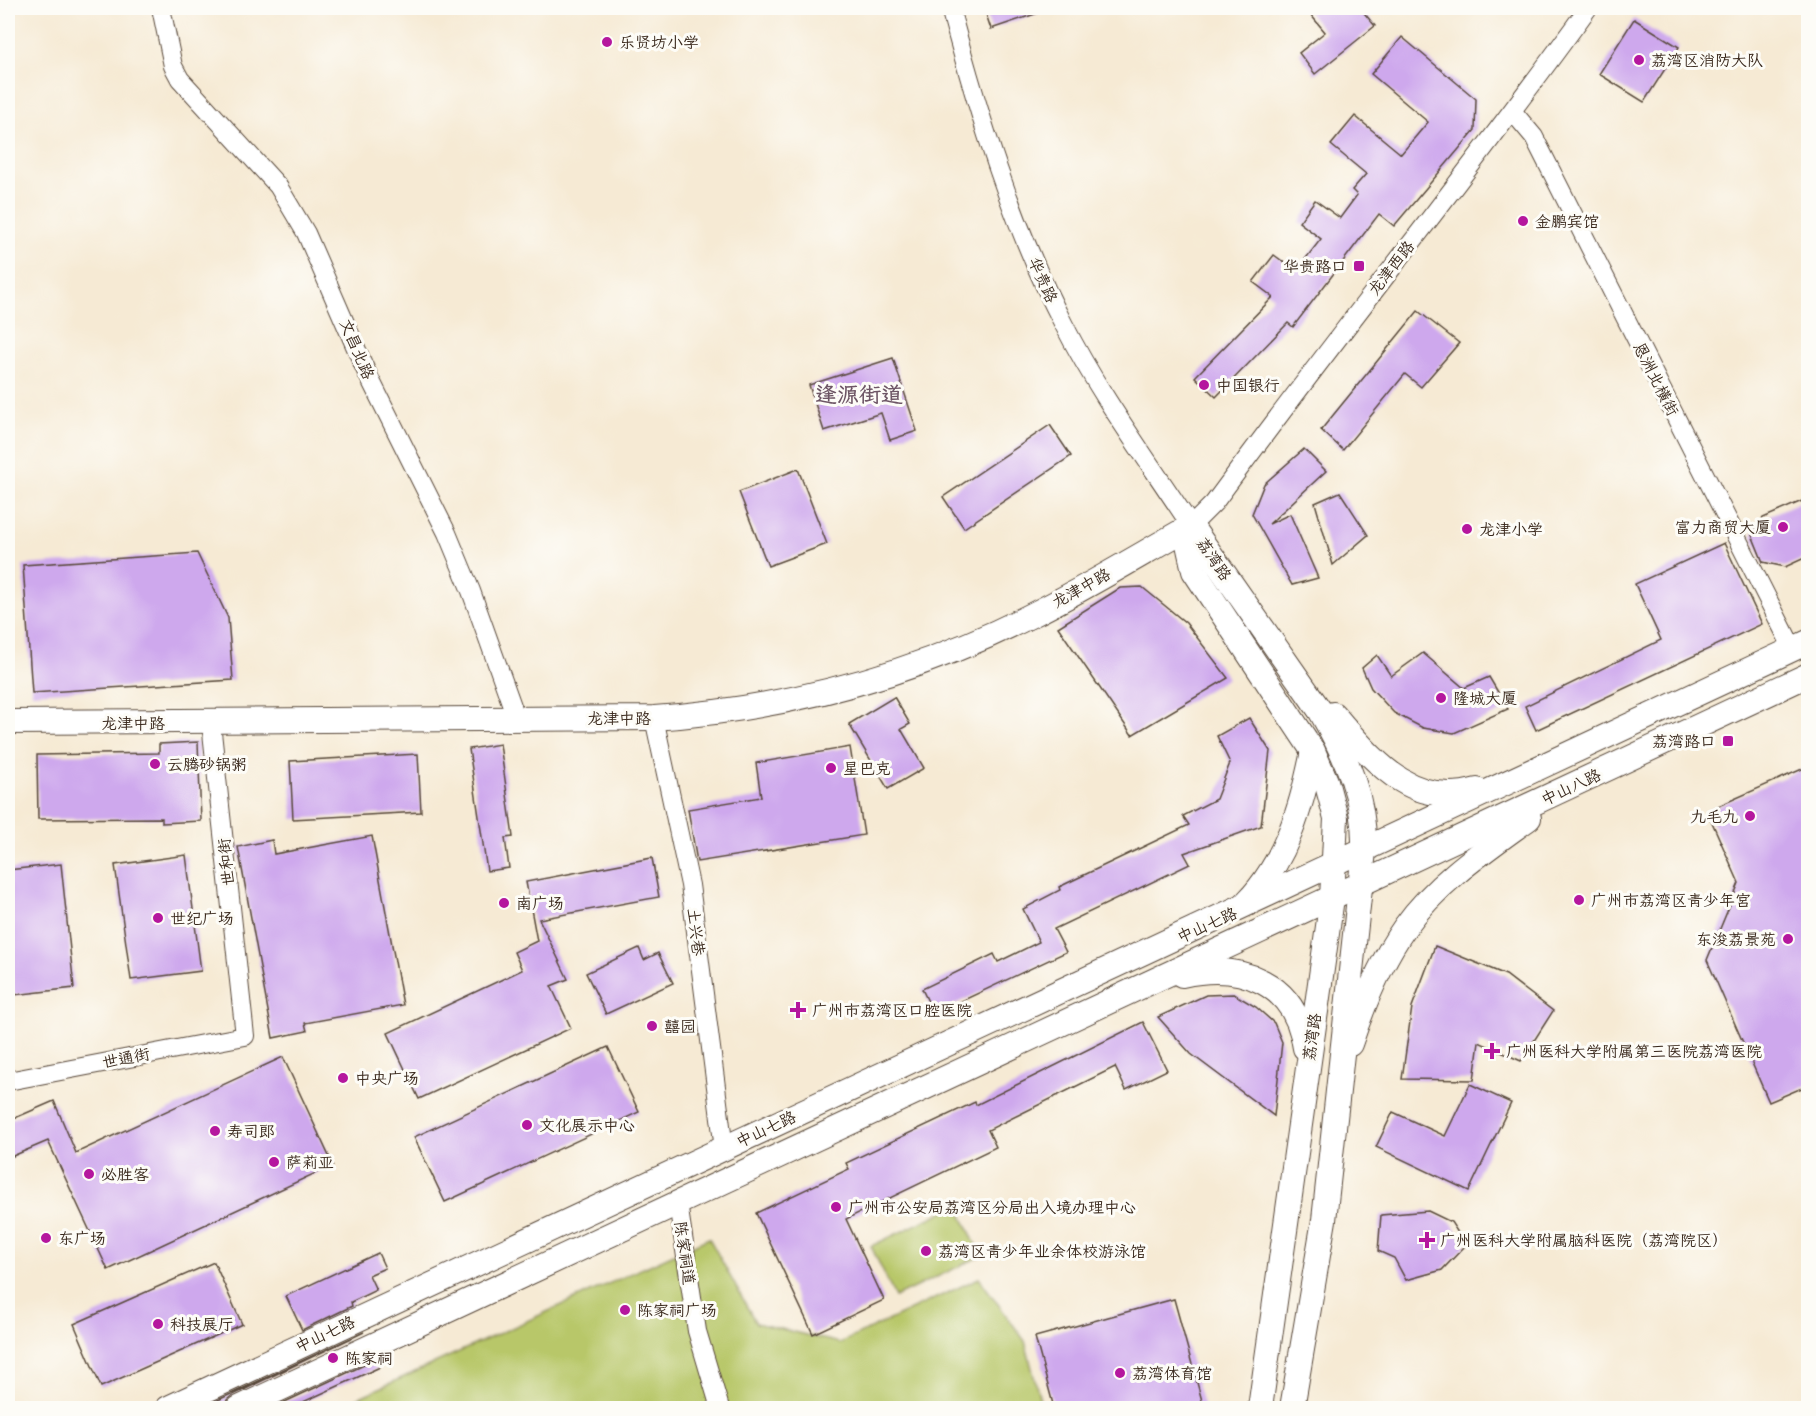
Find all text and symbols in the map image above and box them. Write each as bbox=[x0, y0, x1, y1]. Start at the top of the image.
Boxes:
place label: 乐贤坊小学 bbox=[619, 32, 699, 53]
marker: 乐贤坊小学 bbox=[600, 35, 614, 49]
place label: 荔湾区消防大队 bbox=[1651, 50, 1763, 71]
marker: 荔湾区消防大队 bbox=[1632, 53, 1646, 67]
place label: 金鹏宾馆 bbox=[1535, 211, 1599, 232]
marker: 金鹏宾馆 bbox=[1516, 214, 1530, 228]
street label: 龙津西路 bbox=[1363, 236, 1419, 300]
street label: 华贵路 bbox=[1024, 254, 1062, 306]
place label: 华贵路口 bbox=[1283, 256, 1347, 277]
marker: 华贵路口 bbox=[1352, 259, 1366, 273]
street label: 文昌北路 bbox=[335, 315, 379, 383]
street label: 恩洲北横街 bbox=[1628, 339, 1684, 419]
place label: 中国银行 bbox=[1216, 375, 1280, 396]
marker: 中国银行 bbox=[1197, 378, 1211, 392]
district label: 逢源街道 bbox=[815, 380, 903, 409]
place label: 富力商贸大厦 bbox=[1675, 517, 1771, 538]
place label: 龙津小学 bbox=[1479, 519, 1543, 540]
marker: 富力商贸大厦 bbox=[1776, 520, 1790, 534]
marker: 龙津小学 bbox=[1460, 522, 1474, 536]
street label: 荔湾路 bbox=[1192, 533, 1236, 585]
street label: 龙津中路 bbox=[1048, 563, 1114, 613]
place label: 隆城大厦 bbox=[1453, 688, 1517, 709]
marker: 隆城大厦 bbox=[1434, 691, 1448, 705]
street label: 龙津中路 bbox=[587, 708, 651, 729]
street label: 龙津中路 bbox=[101, 713, 165, 734]
place label: 荔湾路口 bbox=[1652, 731, 1716, 752]
marker: 荔湾路口 bbox=[1721, 734, 1735, 748]
place label: 云腾砂锅粥 bbox=[167, 754, 247, 775]
marker: 云腾砂锅粥 bbox=[148, 757, 162, 771]
place label: 星巴克 bbox=[843, 758, 891, 779]
marker: 星巴克 bbox=[824, 761, 838, 775]
street label: 中山八路 bbox=[1538, 764, 1604, 810]
place label: 九毛九 bbox=[1690, 806, 1738, 827]
marker: 九毛九 bbox=[1743, 809, 1757, 823]
street label: 世和街 bbox=[213, 837, 239, 887]
place label: 广州市荔湾区青少年宫 bbox=[1591, 890, 1751, 911]
place label: 南广场 bbox=[516, 893, 564, 914]
marker: 广州市荔湾区青少年宫 bbox=[1572, 893, 1586, 907]
marker: 南广场 bbox=[497, 896, 511, 910]
street label: 中山七路 bbox=[1173, 902, 1241, 948]
street label: 土兴巷 bbox=[683, 907, 709, 957]
place label: 世纪广场 bbox=[170, 908, 234, 929]
marker: 世纪广场 bbox=[151, 911, 165, 925]
place label: 东浚荔景苑 bbox=[1696, 929, 1776, 950]
marker: 东浚荔景苑 bbox=[1781, 932, 1795, 946]
place label: 广州市荔湾区口腔医院 bbox=[812, 1000, 972, 1021]
marker: 广州市荔湾区口腔医院 bbox=[789, 1001, 807, 1019]
street label: 荔湾路 bbox=[1298, 1012, 1326, 1062]
place label: 囍园 bbox=[664, 1016, 696, 1037]
marker: 囍园 bbox=[645, 1019, 659, 1033]
place label: 广州医科大学附属第三医院荔湾医院 bbox=[1506, 1041, 1762, 1062]
marker: 广州医科大学附属第三医院荔湾医院 bbox=[1483, 1042, 1501, 1060]
street label: 世通街 bbox=[100, 1043, 152, 1073]
place label: 中央广场 bbox=[355, 1068, 419, 1089]
marker: 中央广场 bbox=[336, 1071, 350, 1085]
street label: 中山七路 bbox=[733, 1106, 799, 1152]
place label: 文化展示中心 bbox=[539, 1115, 635, 1136]
marker: 文化展示中心 bbox=[520, 1118, 534, 1132]
place label: 寿司郎 bbox=[227, 1121, 275, 1142]
marker: 寿司郎 bbox=[208, 1124, 222, 1138]
place label: 萨莉亚 bbox=[286, 1152, 334, 1173]
marker: 萨莉亚 bbox=[267, 1155, 281, 1169]
place label: 必胜客 bbox=[101, 1164, 149, 1185]
marker: 必胜客 bbox=[82, 1167, 96, 1181]
place label: 广州市公安局荔湾区分局出入境办理中心 bbox=[848, 1197, 1136, 1218]
marker: 广州市公安局荔湾区分局出入境办理中心 bbox=[829, 1200, 843, 1214]
street label: 陈家祠道 bbox=[670, 1220, 700, 1286]
place label: 东广场 bbox=[58, 1228, 106, 1249]
place label: 广州医科大学附属脑科医院（荔湾院区） bbox=[1440, 1230, 1728, 1251]
marker: 东广场 bbox=[39, 1231, 53, 1245]
marker: 广州医科大学附属脑科医院（荔湾院区） bbox=[1418, 1231, 1436, 1249]
place label: 荔湾区青少年业余体校游泳馆 bbox=[938, 1241, 1146, 1262]
marker: 荔湾区青少年业余体校游泳馆 bbox=[919, 1244, 933, 1258]
place label: 陈家祠广场 bbox=[637, 1300, 717, 1321]
marker: 陈家祠广场 bbox=[618, 1303, 632, 1317]
street label: 中山七路 bbox=[292, 1311, 358, 1357]
place label: 科技展厅 bbox=[170, 1314, 234, 1335]
marker: 科技展厅 bbox=[151, 1317, 165, 1331]
place label: 陈家祠 bbox=[345, 1348, 393, 1369]
marker: 陈家祠 bbox=[326, 1351, 340, 1365]
place label: 荔湾体育馆 bbox=[1132, 1363, 1212, 1384]
marker: 荔湾体育馆 bbox=[1113, 1366, 1127, 1380]

